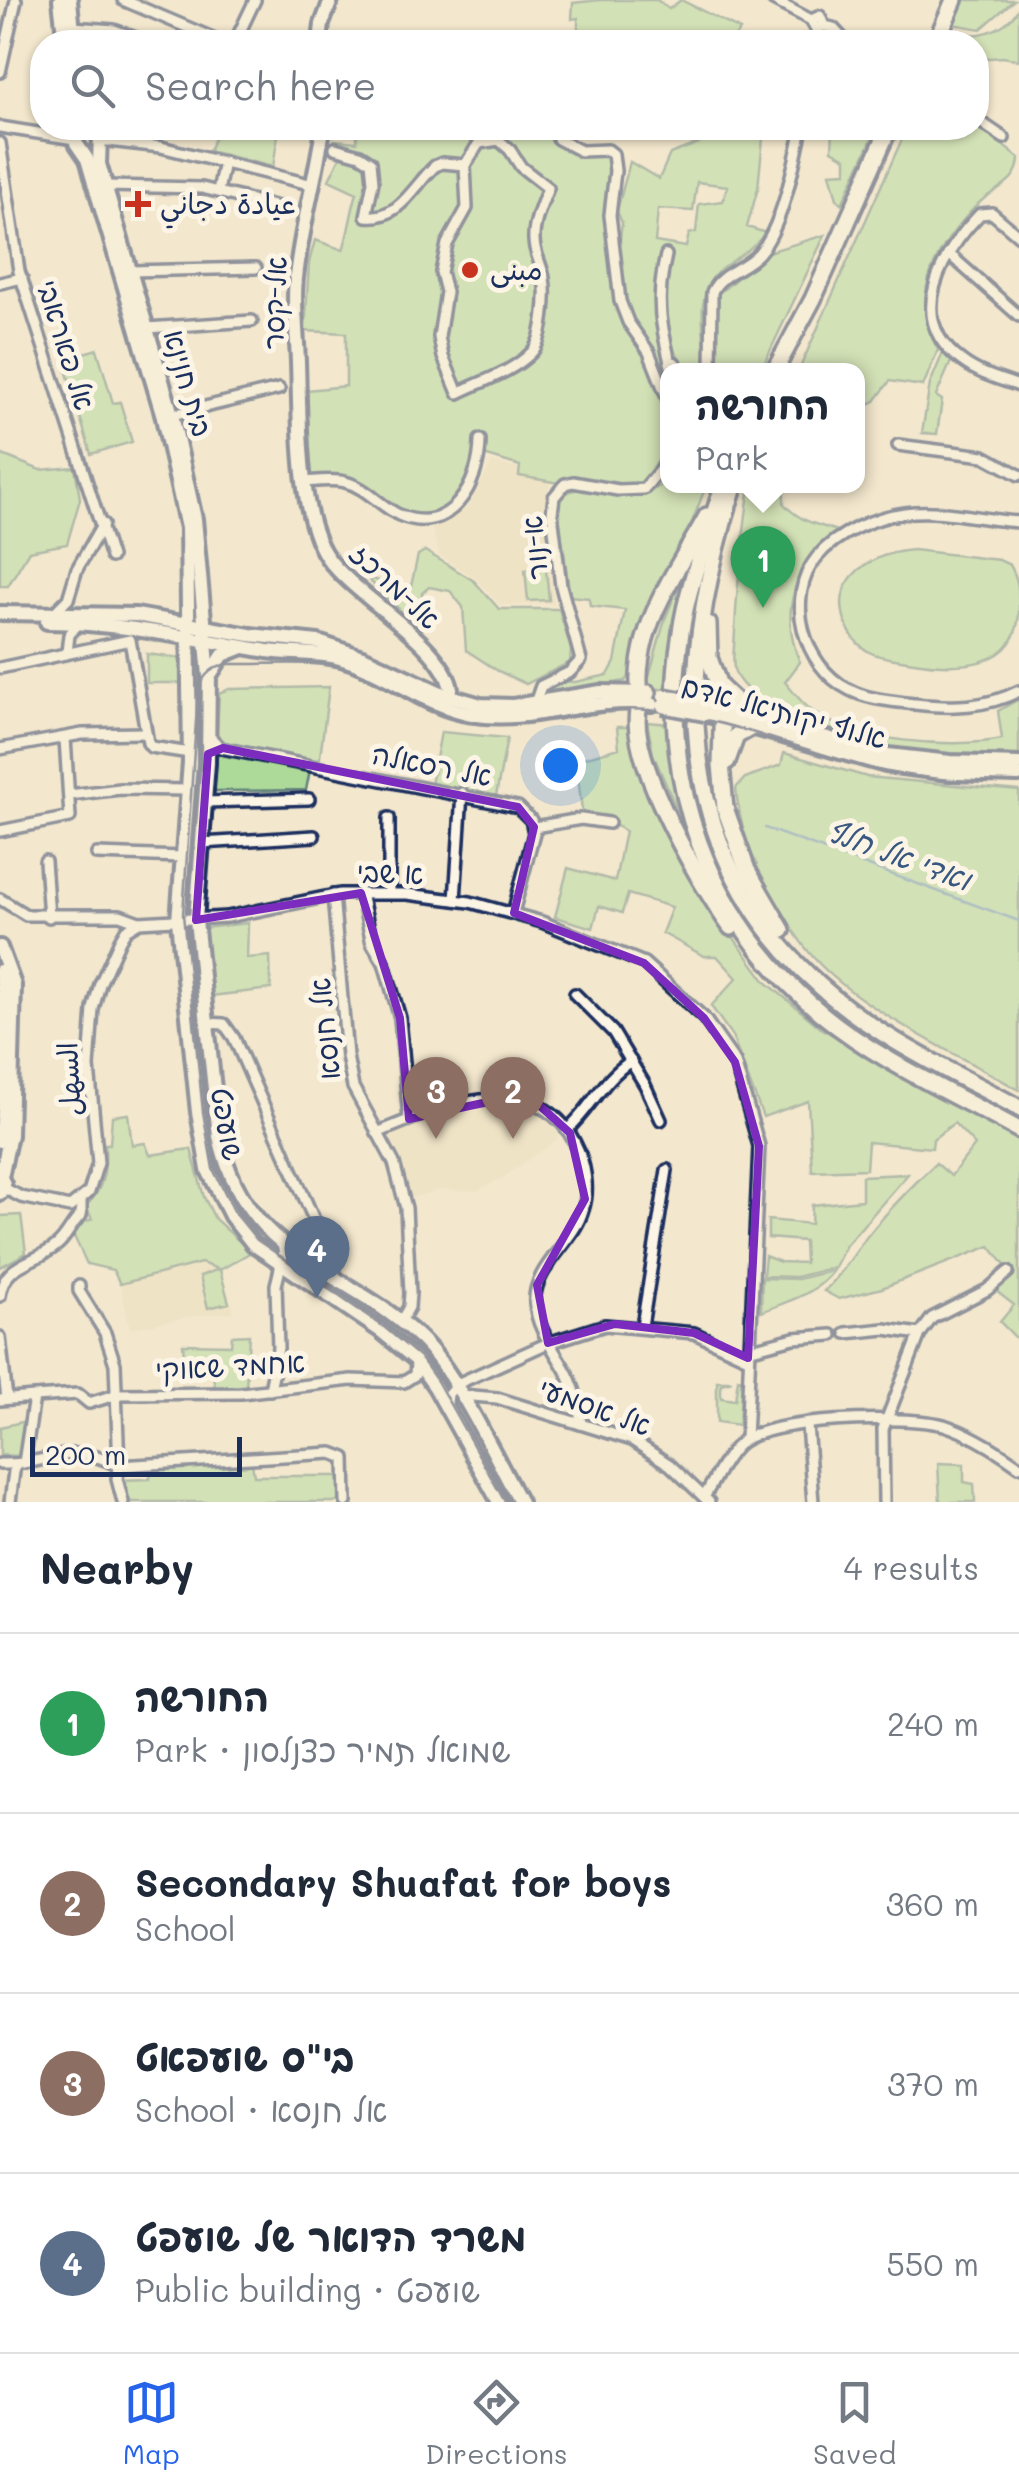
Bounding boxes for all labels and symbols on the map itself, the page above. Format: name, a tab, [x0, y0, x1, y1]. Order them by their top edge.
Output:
place label: عيادة دجاني	[160, 185, 296, 229]
marker: عيادة دجاني	[125, 191, 151, 217]
place label: مبنى	[490, 251, 543, 288]
street label: אל-קסר	[254, 256, 295, 350]
marker: مبنى	[459, 259, 481, 281]
street label: אל פאראבי	[30, 275, 104, 414]
street label: בית חנינא	[157, 325, 221, 440]
street label: א-נור	[513, 514, 555, 582]
pin: 1	[730, 526, 796, 608]
street label: אל-מרכז	[343, 534, 448, 636]
street label: אלוף יקותיאל אדם	[678, 666, 890, 757]
street label: אל רסאלה	[369, 735, 495, 793]
your location	[535, 740, 586, 791]
water label: ואדי אל חלף	[822, 810, 979, 899]
street label: א שבי	[356, 853, 424, 891]
street label: אל חנסא	[301, 976, 347, 1082]
street label: السهل	[48, 1041, 88, 1117]
pin: 3	[404, 1056, 468, 1139]
pin: 2	[480, 1056, 546, 1139]
street label: שועפט	[204, 1084, 252, 1163]
pin: 4	[284, 1216, 350, 1298]
street label: אחמד שאוקי	[154, 1343, 306, 1388]
street label: אל אסמעי	[534, 1369, 656, 1443]
scale bar	[30, 1432, 242, 1476]

